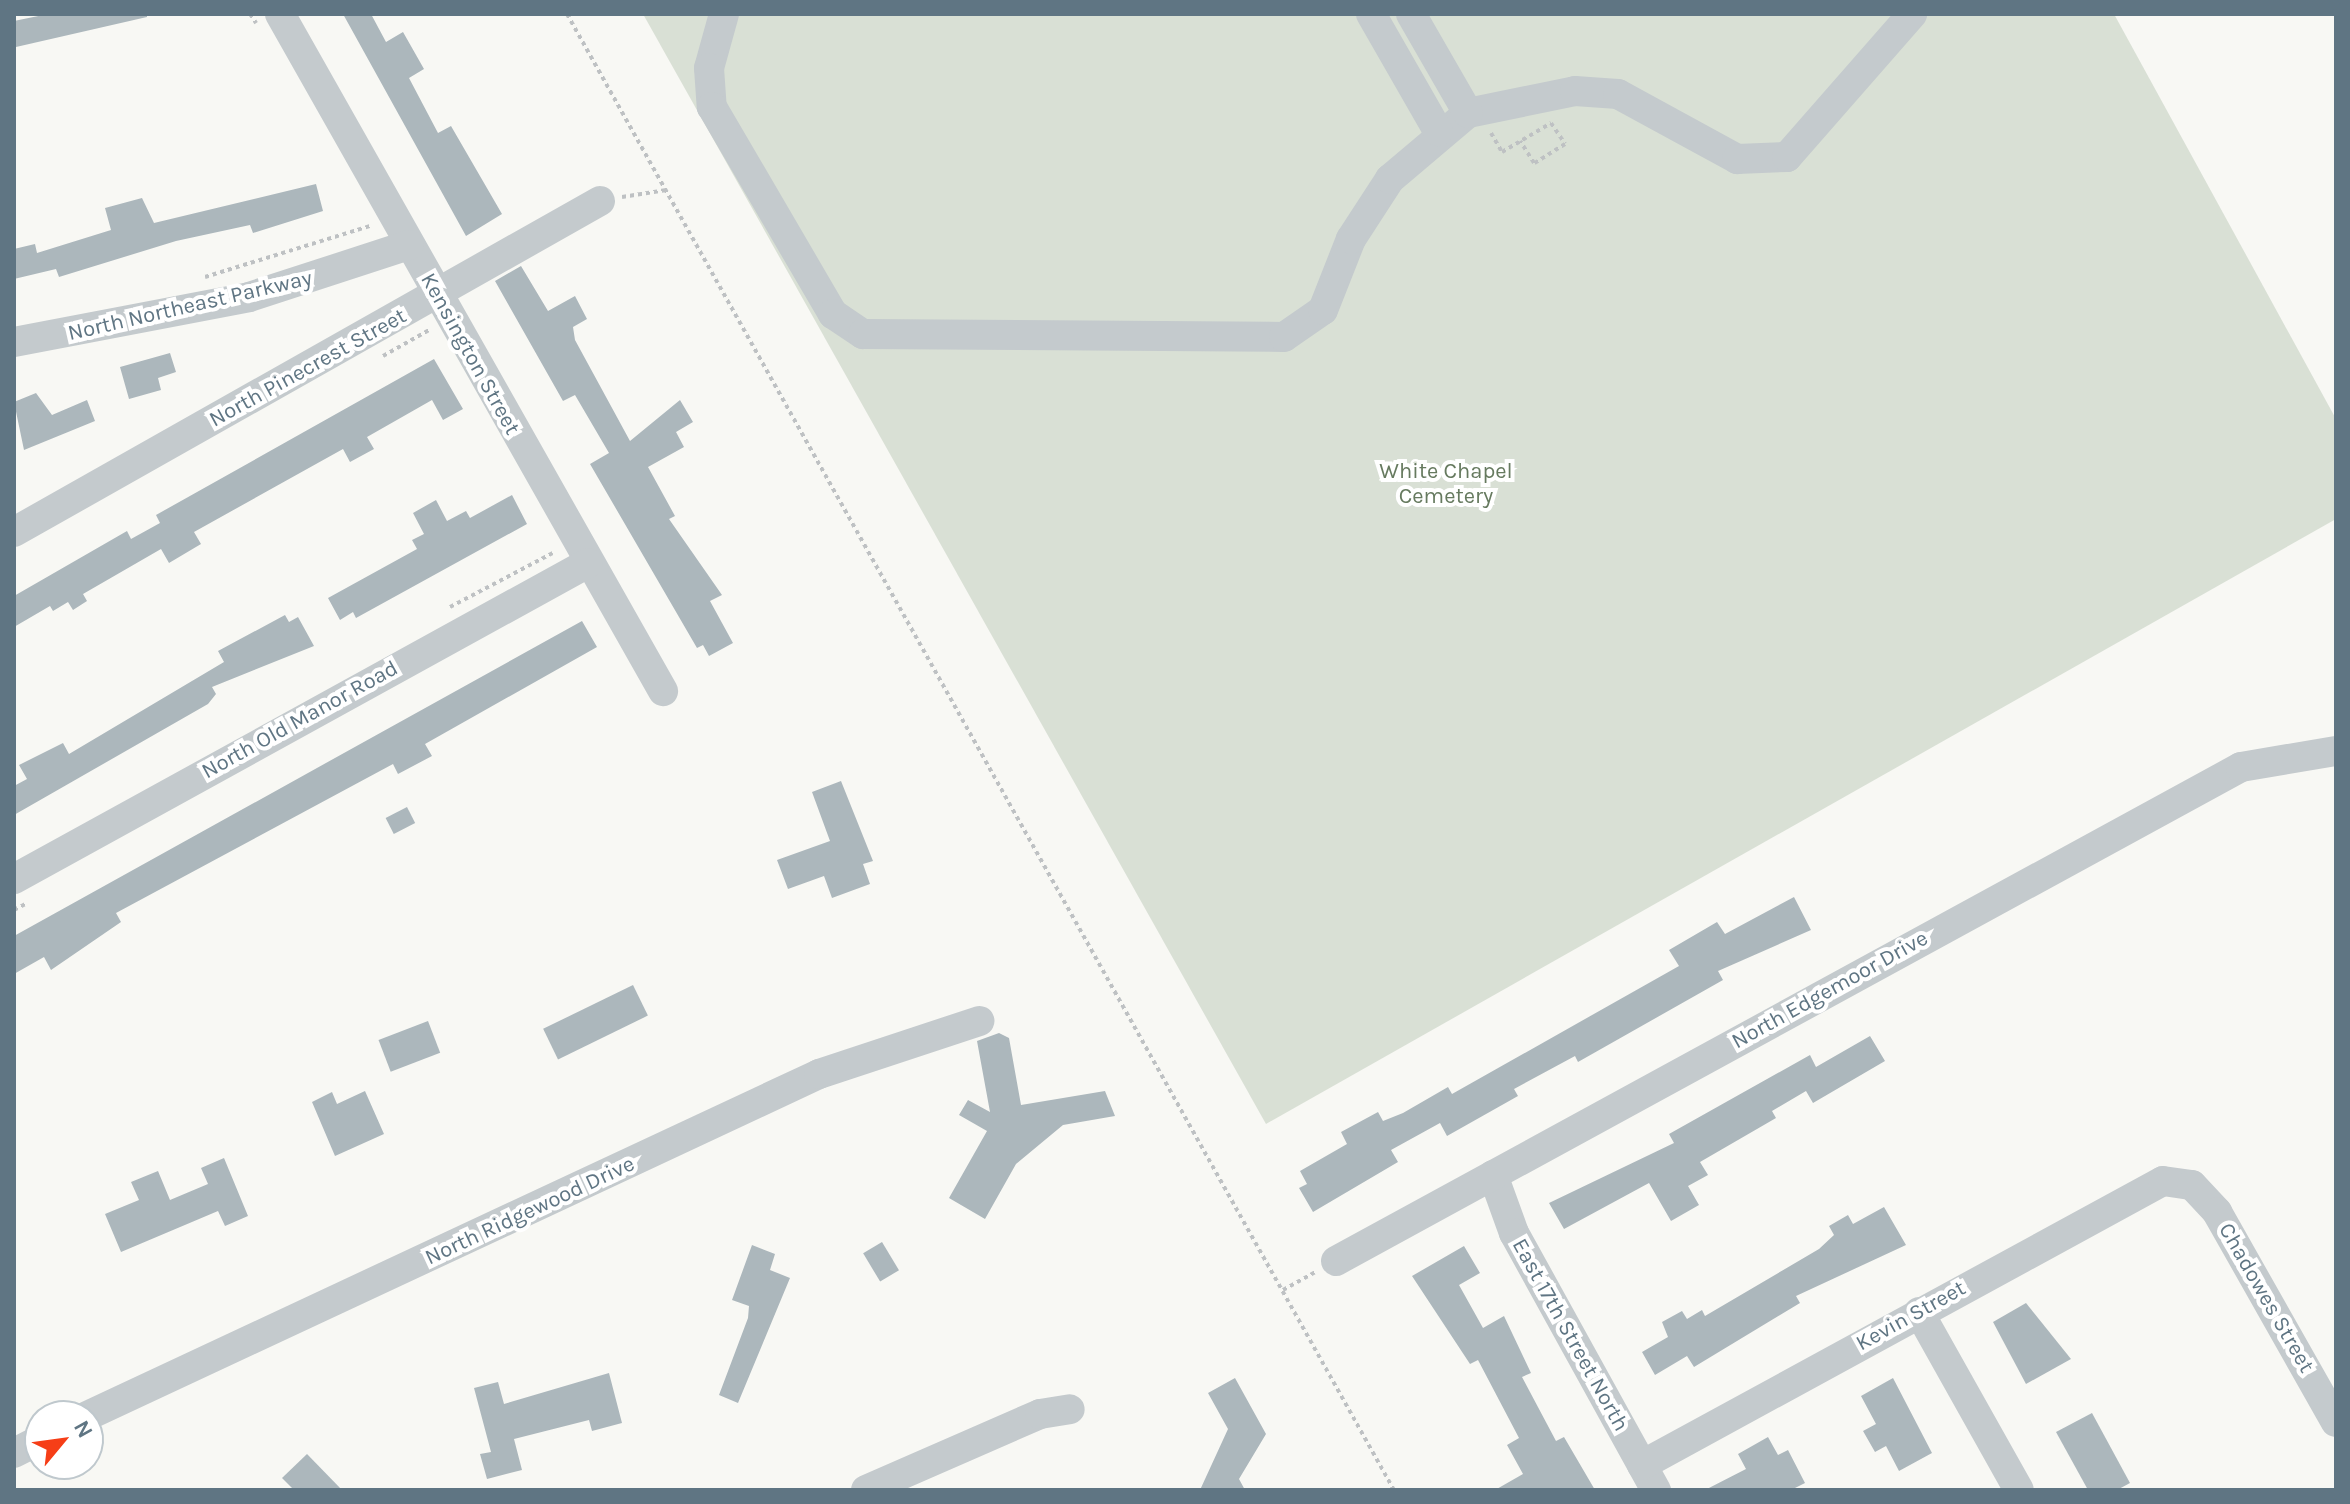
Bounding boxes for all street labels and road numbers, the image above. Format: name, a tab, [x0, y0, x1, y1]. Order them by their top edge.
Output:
street label: North Northeast Parkway	[65, 265, 315, 347]
street label: Kensington Street	[415, 268, 525, 440]
street label: North Pinecrest Street	[205, 303, 411, 433]
street label: North Old Manor Road	[197, 655, 403, 785]
street label: North Edgemoor Drive	[1727, 925, 1933, 1055]
street label: North Ridgewood Drive	[421, 1151, 639, 1271]
street label: Chadowes Street	[2212, 1219, 2320, 1377]
street label: East 17th Street North	[1506, 1234, 1634, 1436]
street label: Kevin Street	[1852, 1275, 1970, 1357]

